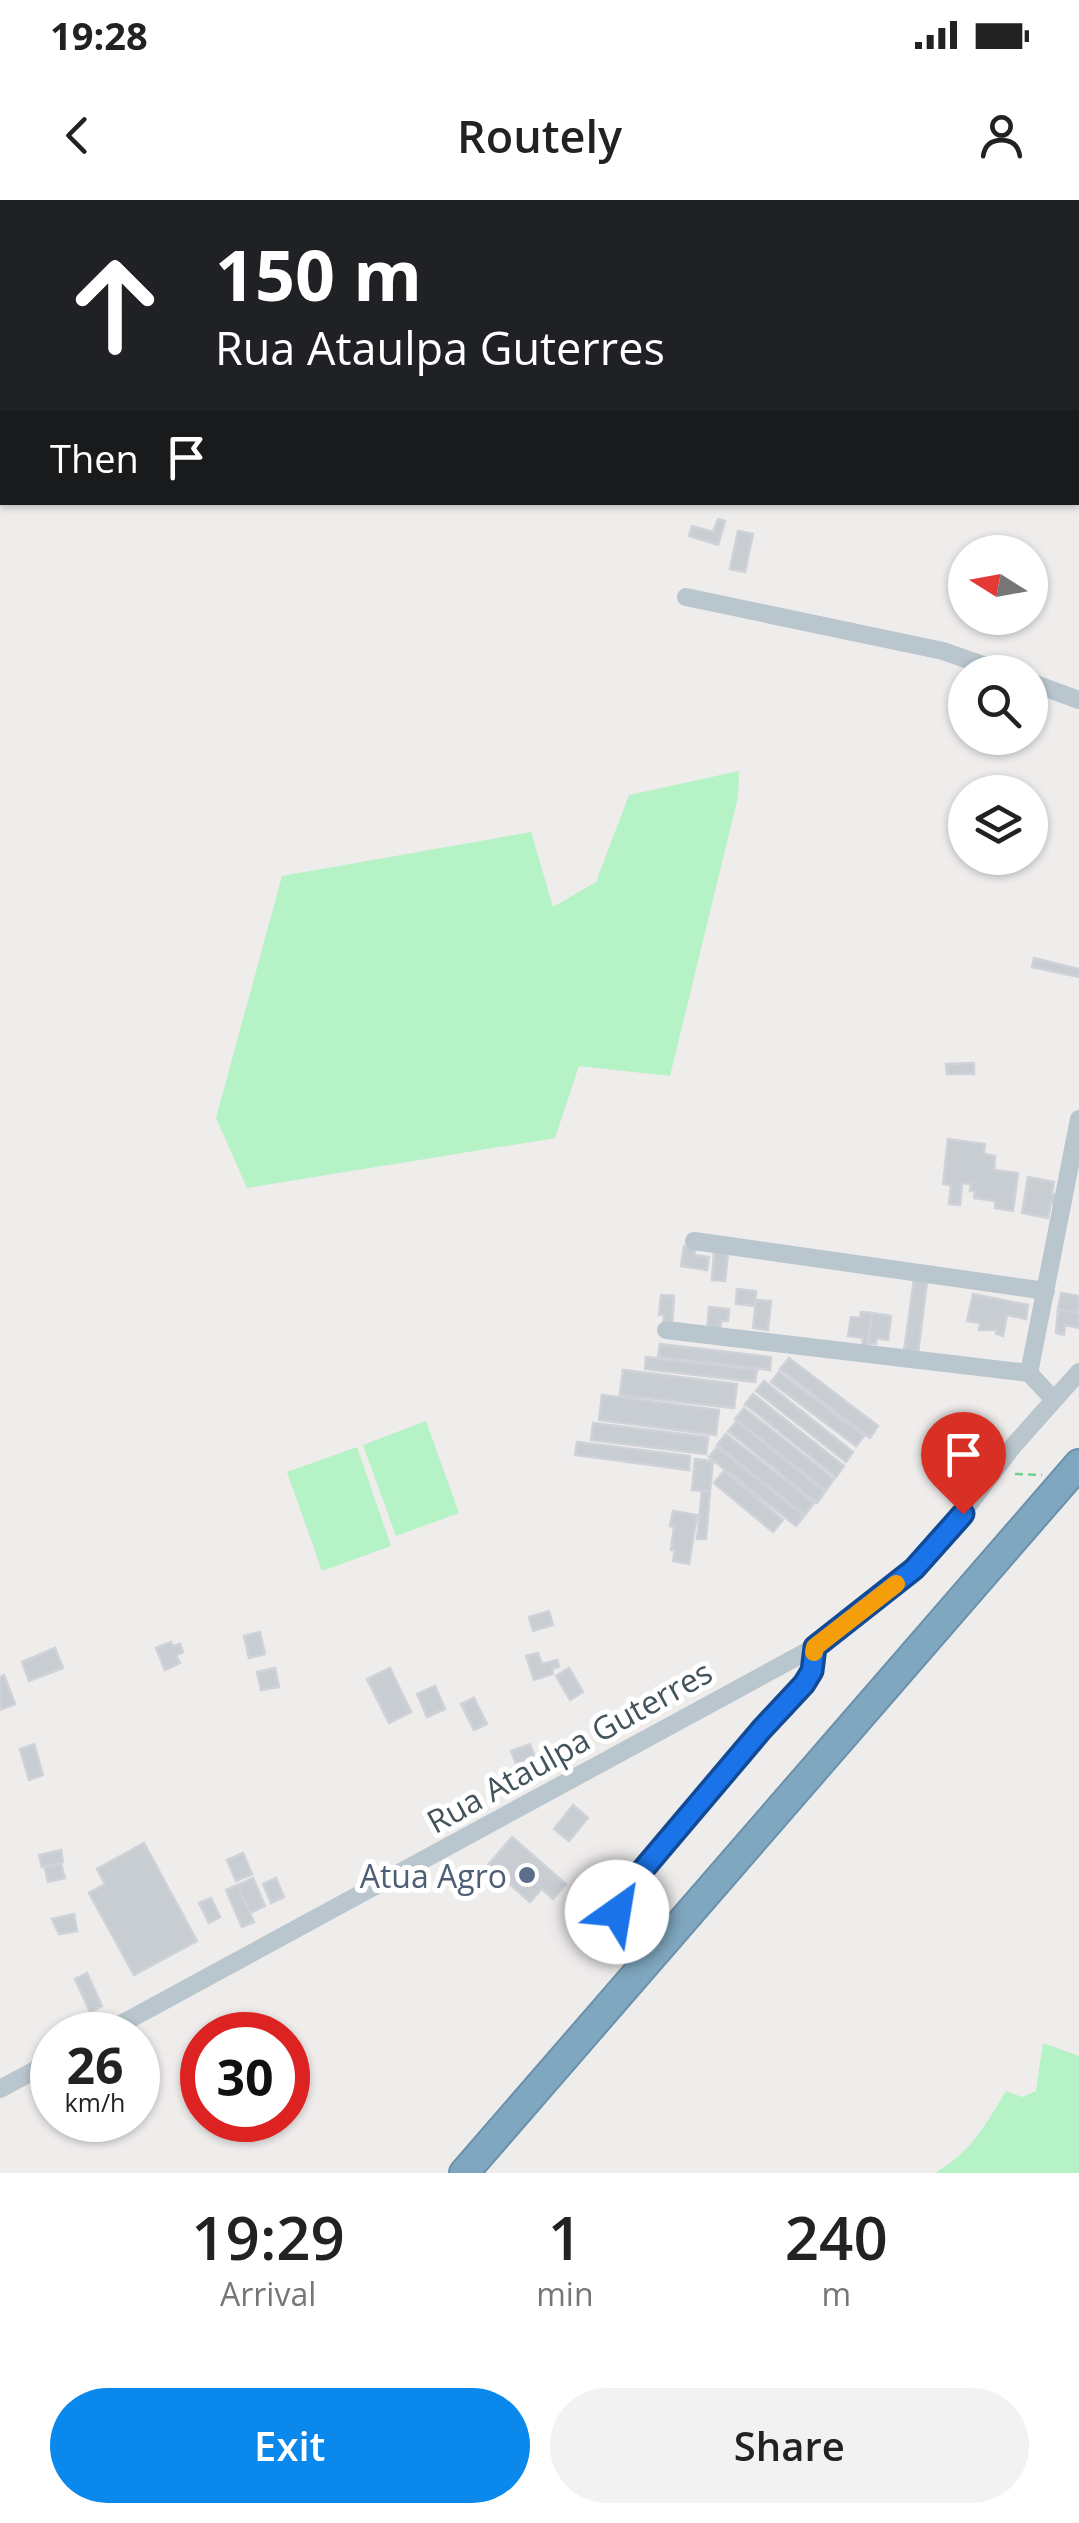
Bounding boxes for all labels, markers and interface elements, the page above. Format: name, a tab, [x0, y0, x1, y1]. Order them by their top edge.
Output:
text: 19:28	[50, 9, 148, 61]
text: Routely	[457, 105, 622, 166]
icon: back	[50, 108, 105, 163]
icon: person	[974, 108, 1029, 163]
text: 150 m	[215, 226, 422, 322]
icon: ahead	[50, 240, 180, 370]
text: Rua Ataulpa Guterres	[215, 317, 665, 378]
icon: arrive	[159, 430, 214, 485]
text: Then	[50, 432, 139, 484]
north arrow	[948, 535, 1048, 635]
map controls	[948, 535, 1048, 875]
button: search	[948, 655, 1048, 755]
button: layers	[948, 775, 1048, 875]
pin	[921, 1412, 1006, 1515]
icon: arrive	[936, 1427, 991, 1482]
street label: Rua Ataulpa Guterres	[419, 1650, 719, 1842]
place label: Atua Agro	[360, 1854, 507, 1897]
position arrow	[565, 1860, 669, 1964]
marker: Atua Agro	[516, 1864, 538, 1886]
speed limit sign: 30	[180, 2012, 310, 2142]
text: 26	[66, 2031, 124, 2099]
text: km/h	[65, 2085, 125, 2119]
text: 19:29	[191, 2196, 345, 2278]
text: 1	[548, 2196, 582, 2278]
text: 240	[785, 2196, 888, 2278]
text: Arrival	[220, 2272, 316, 2315]
text: min	[536, 2272, 594, 2315]
text: m	[821, 2272, 851, 2315]
button: Exit	[50, 2388, 530, 2503]
button: Share	[550, 2388, 1029, 2503]

